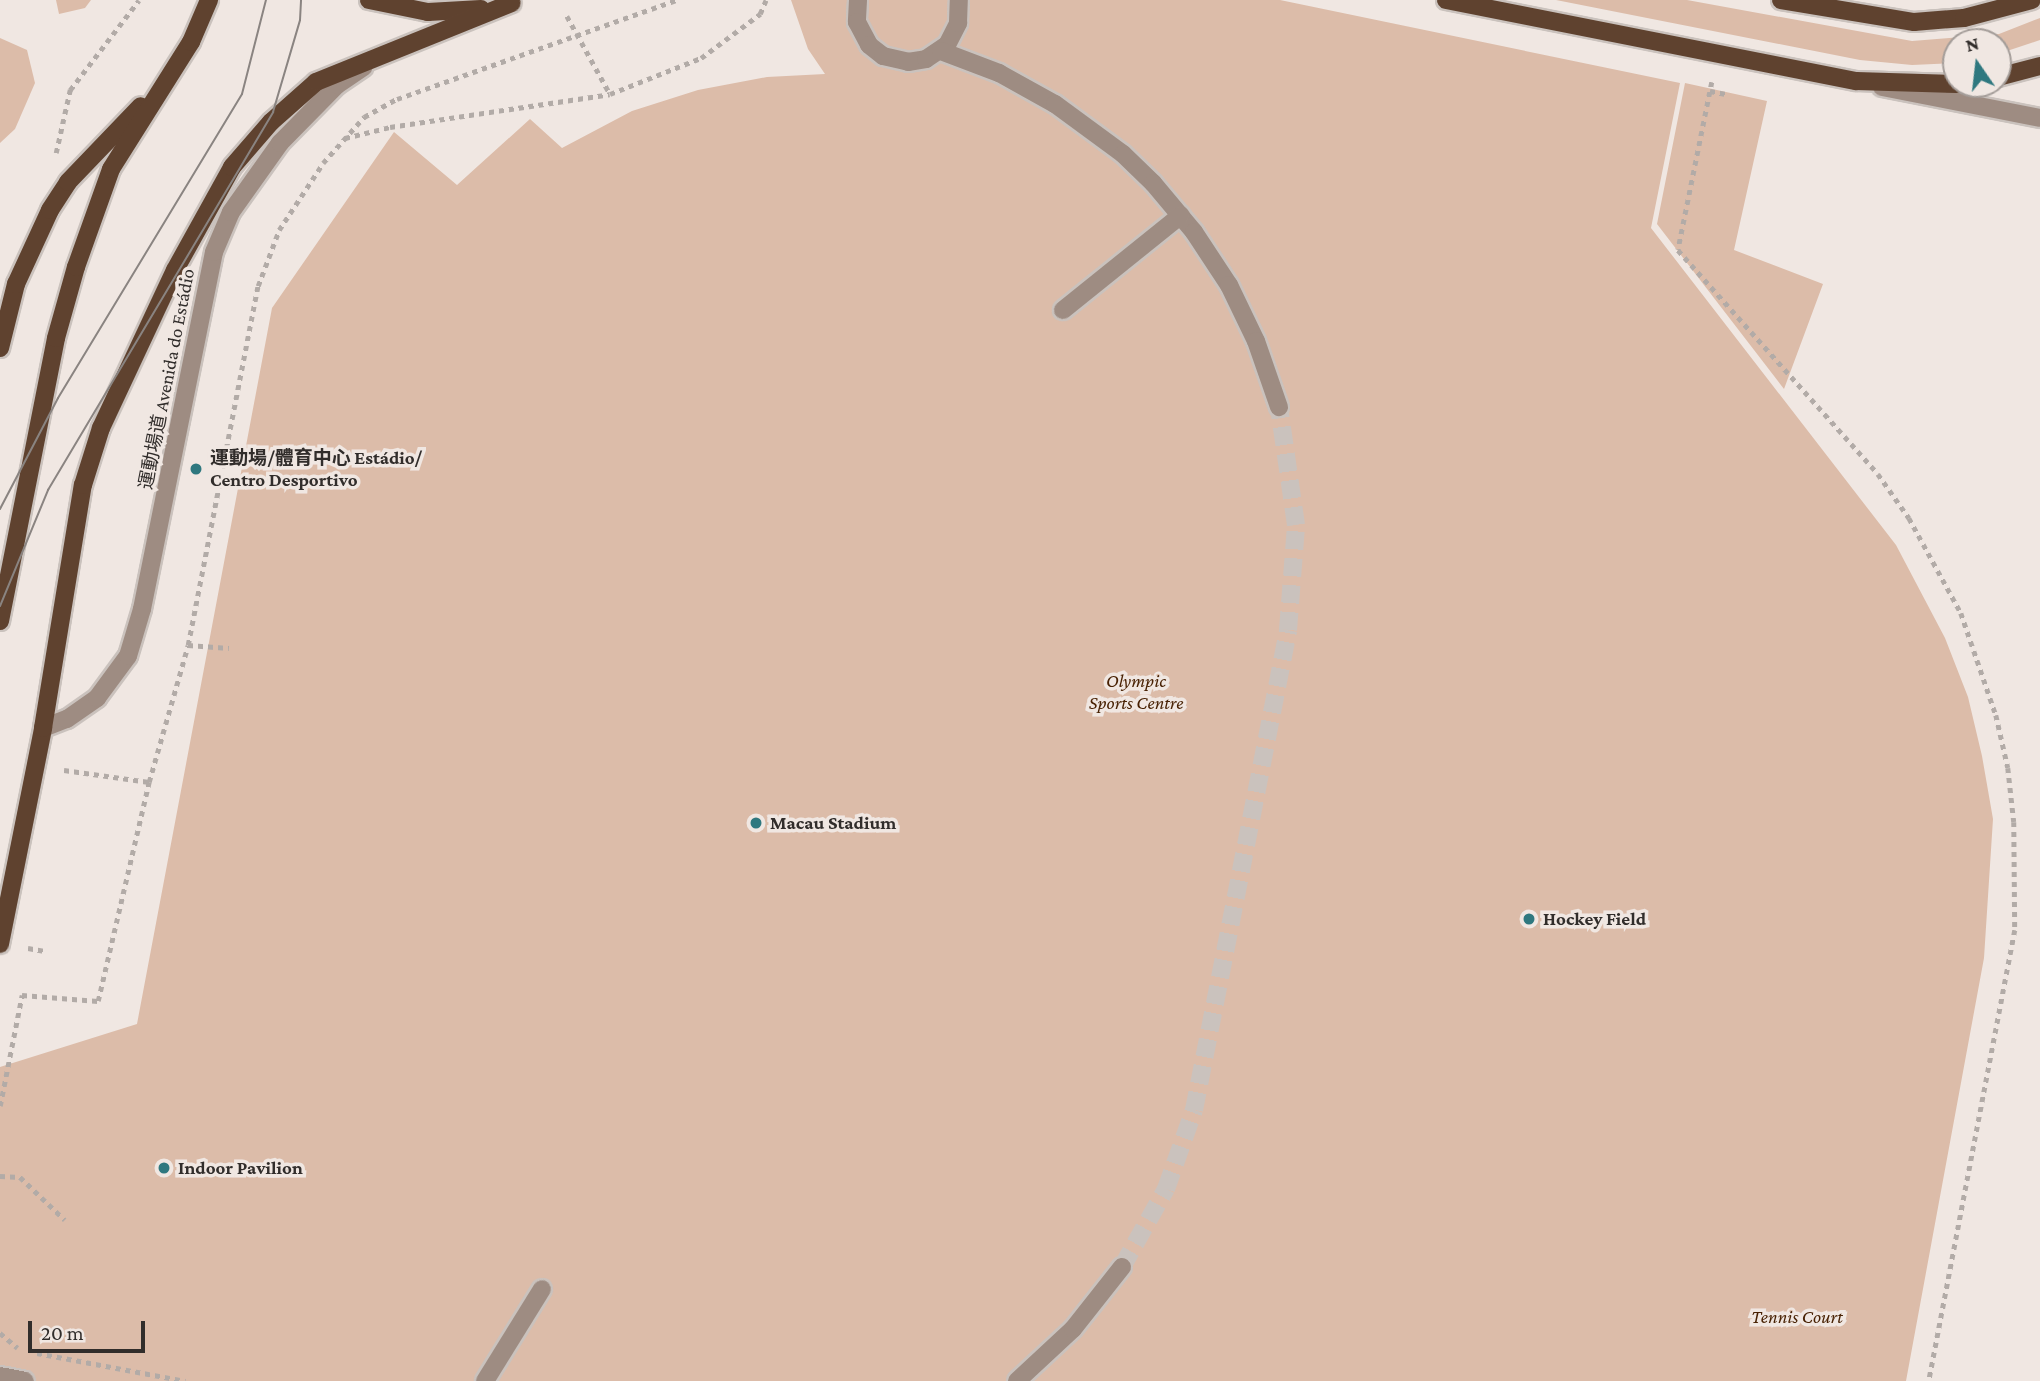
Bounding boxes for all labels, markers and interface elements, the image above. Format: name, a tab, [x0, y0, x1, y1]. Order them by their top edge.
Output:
north arrow	[1942, 28, 2012, 98]
text: N	[1963, 32, 1981, 56]
street label: 運動場道 Avenida do Estádio	[134, 267, 200, 491]
place label: 運動場/體育中心 Estádio/ Centro Desportivo	[210, 447, 422, 491]
marker: 運動場/體育中心 Estádio/ Centro Desportivo	[188, 461, 204, 477]
park label: Olympic Sports Centre	[1089, 670, 1183, 714]
place label: Macau Stadium	[770, 812, 896, 834]
marker: Macau Stadium	[748, 815, 764, 831]
place label: Hockey Field	[1543, 908, 1646, 930]
marker: Hockey Field	[1521, 911, 1537, 927]
place label: Indoor Pavilion	[178, 1157, 303, 1179]
marker: Indoor Pavilion	[156, 1160, 172, 1176]
park label: Tennis Court	[1751, 1306, 1843, 1328]
scale bar	[32, 1308, 149, 1352]
text: 20 m	[41, 1321, 84, 1345]

